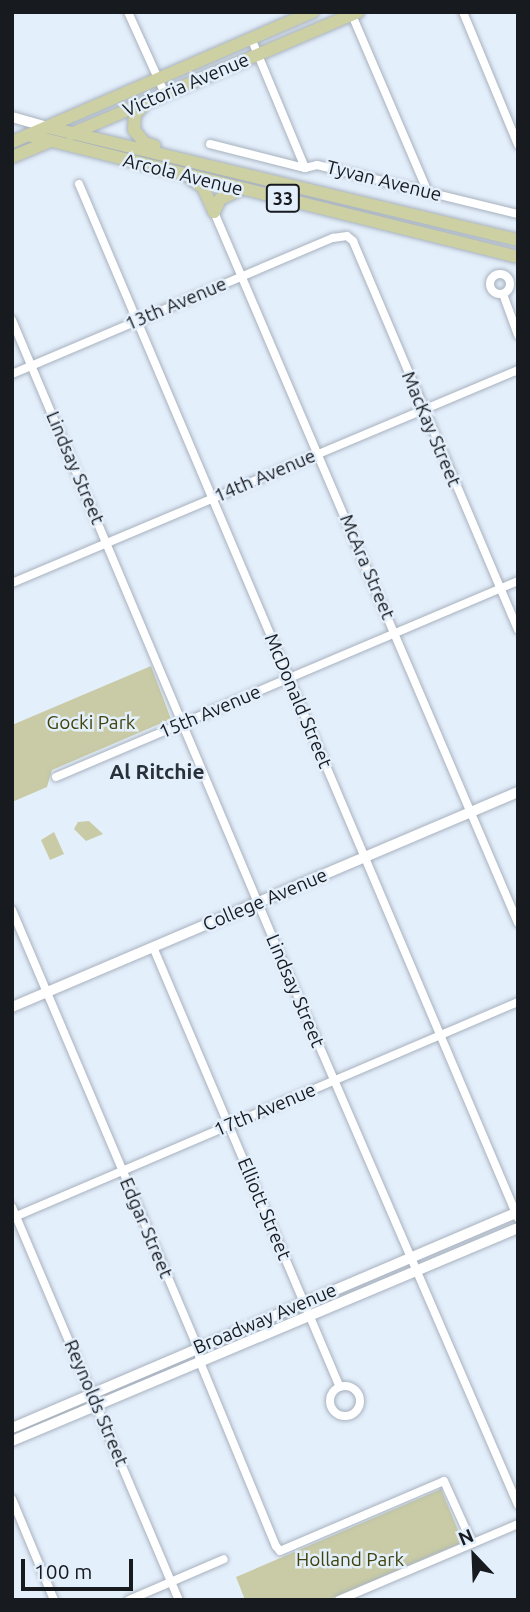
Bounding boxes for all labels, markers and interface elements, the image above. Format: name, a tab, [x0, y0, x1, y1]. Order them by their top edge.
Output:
street label: Victoria Avenue	[120, 48, 252, 122]
street label: Arcola Avenue	[121, 149, 245, 201]
street label: Tyvan Avenue	[324, 156, 444, 206]
road number: 33	[266, 183, 300, 212]
street label: 13th Avenue	[122, 272, 230, 336]
street label: MacKay Street	[396, 368, 466, 490]
street label: Lindsay Street	[41, 408, 109, 528]
street label: 14th Avenue	[211, 444, 319, 508]
street label: McAra Street	[335, 511, 399, 623]
street label: McDonald Street	[259, 630, 337, 772]
street label: 15th Avenue	[156, 680, 264, 744]
park label: Gocki Park	[47, 712, 135, 734]
district label: Al Ritchie	[110, 758, 204, 784]
street label: College Avenue	[199, 864, 331, 936]
street label: Lindsay Street	[261, 931, 329, 1051]
street label: 17th Avenue	[211, 1078, 319, 1142]
street label: Elliott Street	[232, 1155, 296, 1263]
street label: Edgar Street	[115, 1174, 177, 1282]
street label: Broadway Avenue	[190, 1279, 340, 1359]
street label: Reynolds Street	[59, 1336, 133, 1470]
north arrow	[439, 1521, 509, 1591]
text: N	[455, 1524, 477, 1550]
scale bar	[24, 1546, 136, 1590]
park label: Holland Park	[296, 1549, 404, 1571]
text: 100 m	[34, 1559, 92, 1583]

